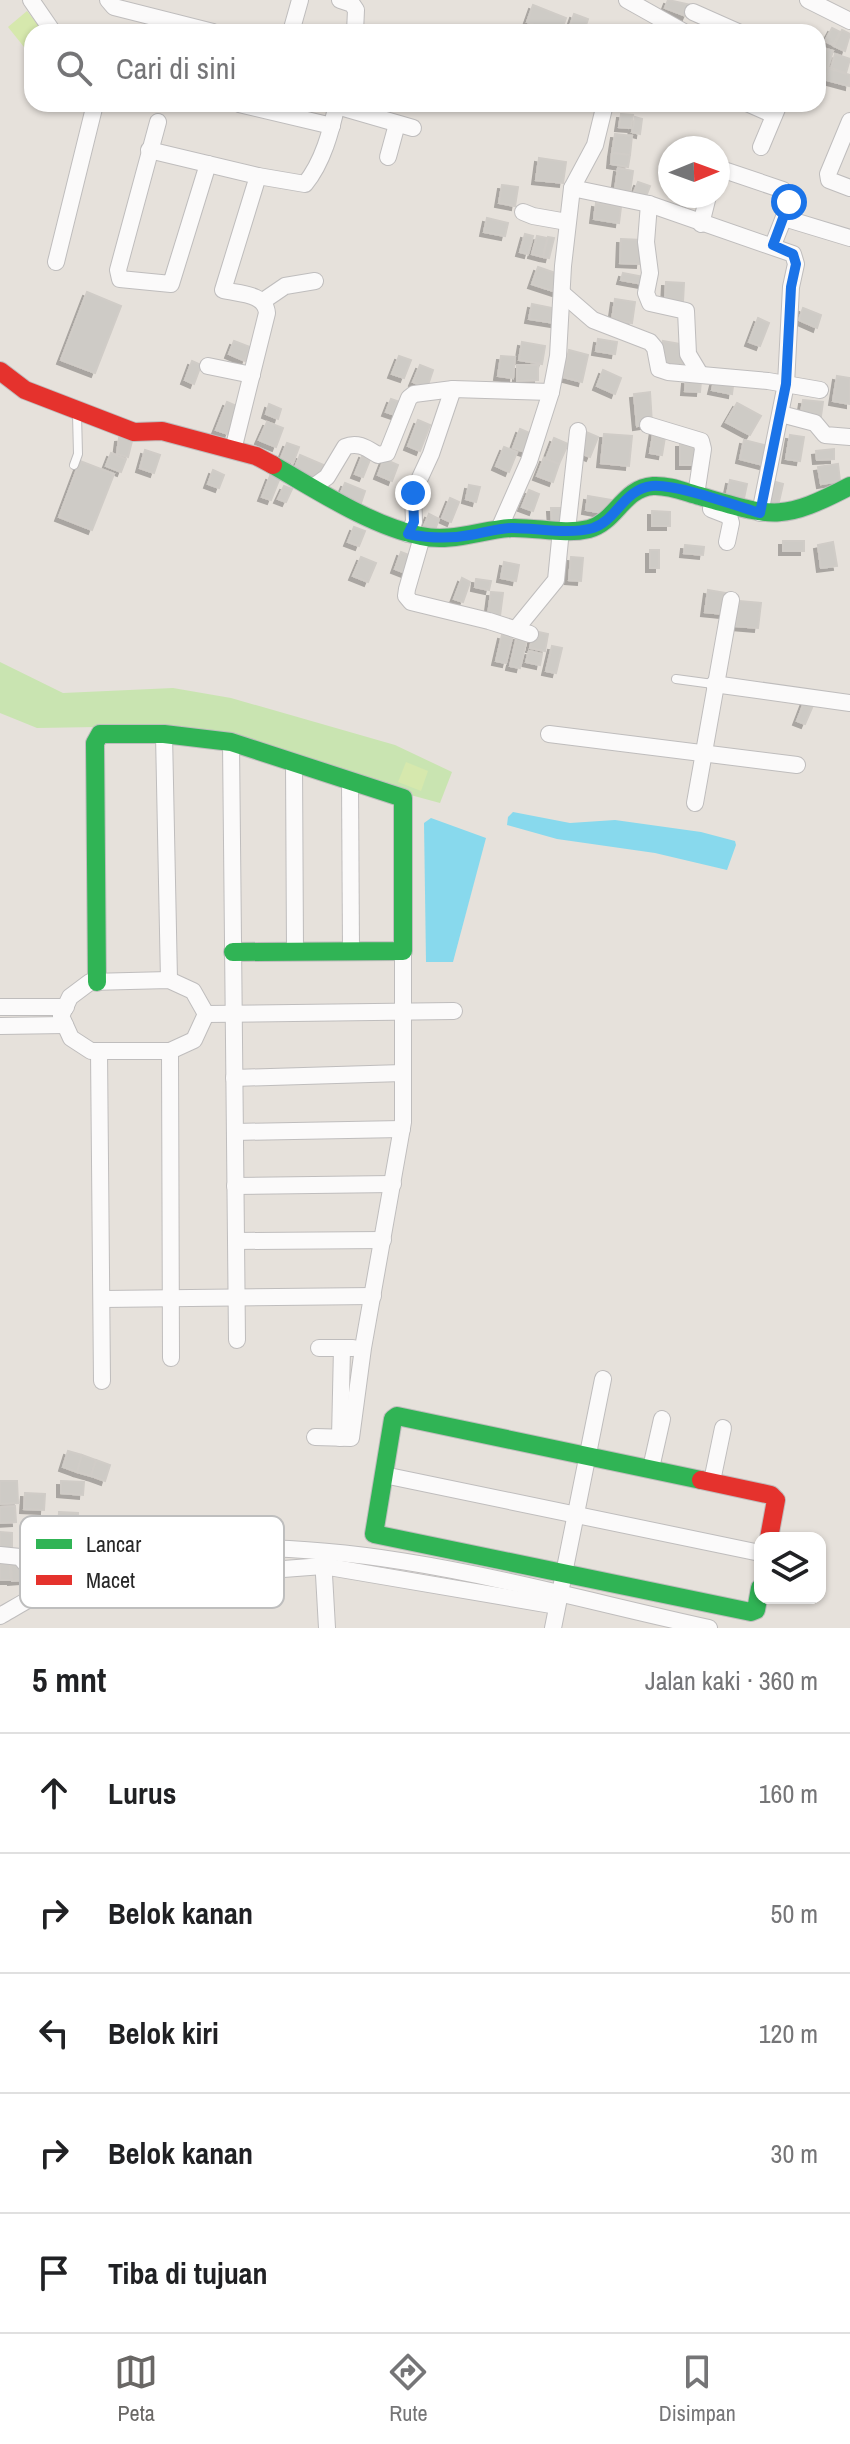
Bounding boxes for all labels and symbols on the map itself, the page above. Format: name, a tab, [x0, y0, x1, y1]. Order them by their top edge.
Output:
north arrow	[658, 136, 730, 208]
route start	[771, 184, 807, 220]
route end	[395, 475, 431, 511]
legend	[20, 1516, 284, 1608]
text: Lancar	[86, 1529, 141, 1559]
text: Macet	[86, 1565, 135, 1595]

